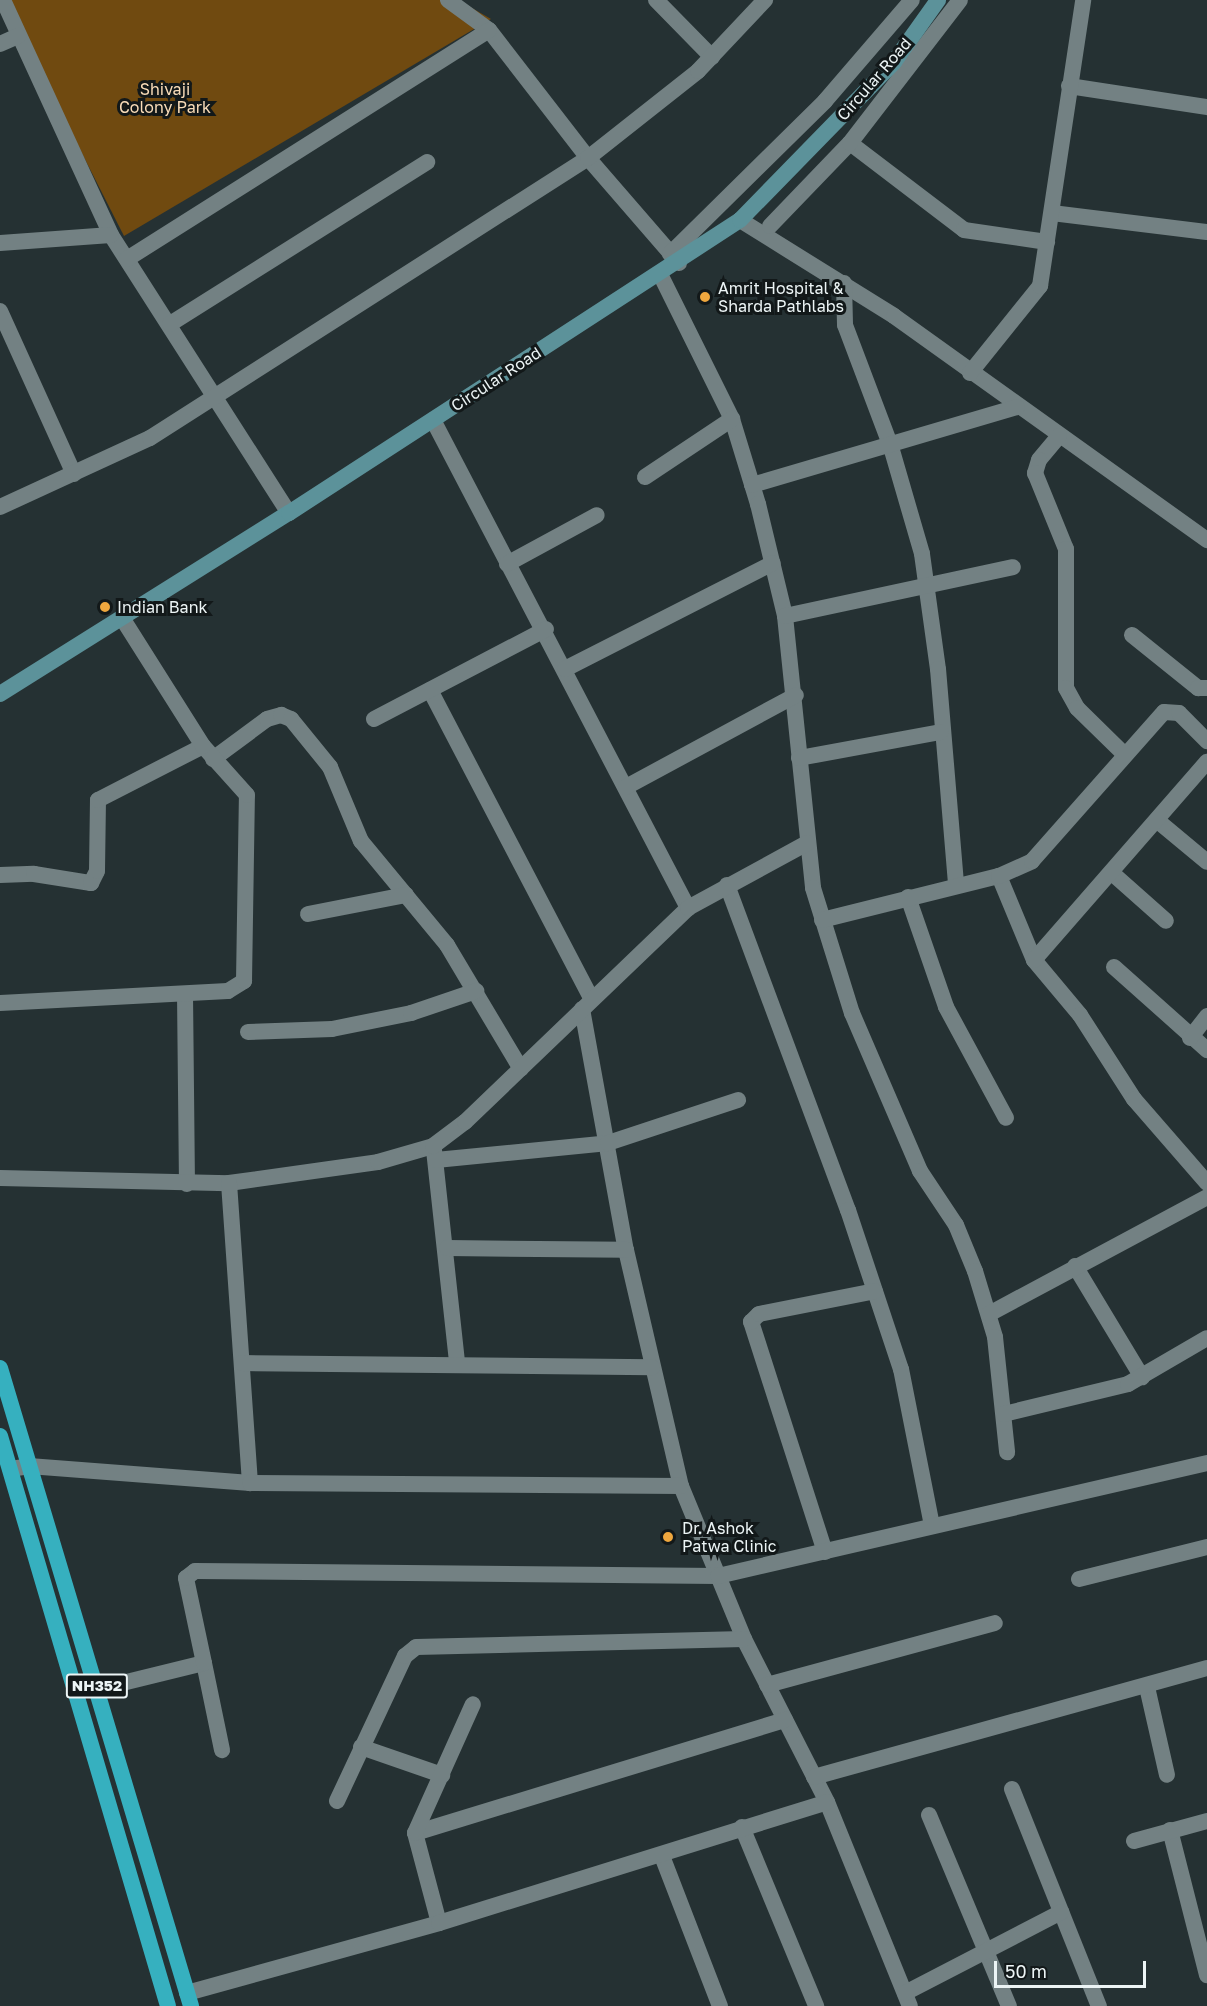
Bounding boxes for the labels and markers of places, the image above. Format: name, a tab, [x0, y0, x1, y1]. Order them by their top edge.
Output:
place label: Amrit Hospital & Sharda Pathlabs	[718, 278, 844, 316]
marker: Amrit Hospital & Sharda Pathlabs	[696, 288, 714, 306]
place label: Indian Bank	[117, 597, 208, 617]
marker: Indian Bank	[98, 600, 112, 614]
place label: Dr. Ashok Patwa Clinic	[682, 1518, 777, 1556]
marker: Dr. Ashok Patwa Clinic	[659, 1528, 677, 1546]

